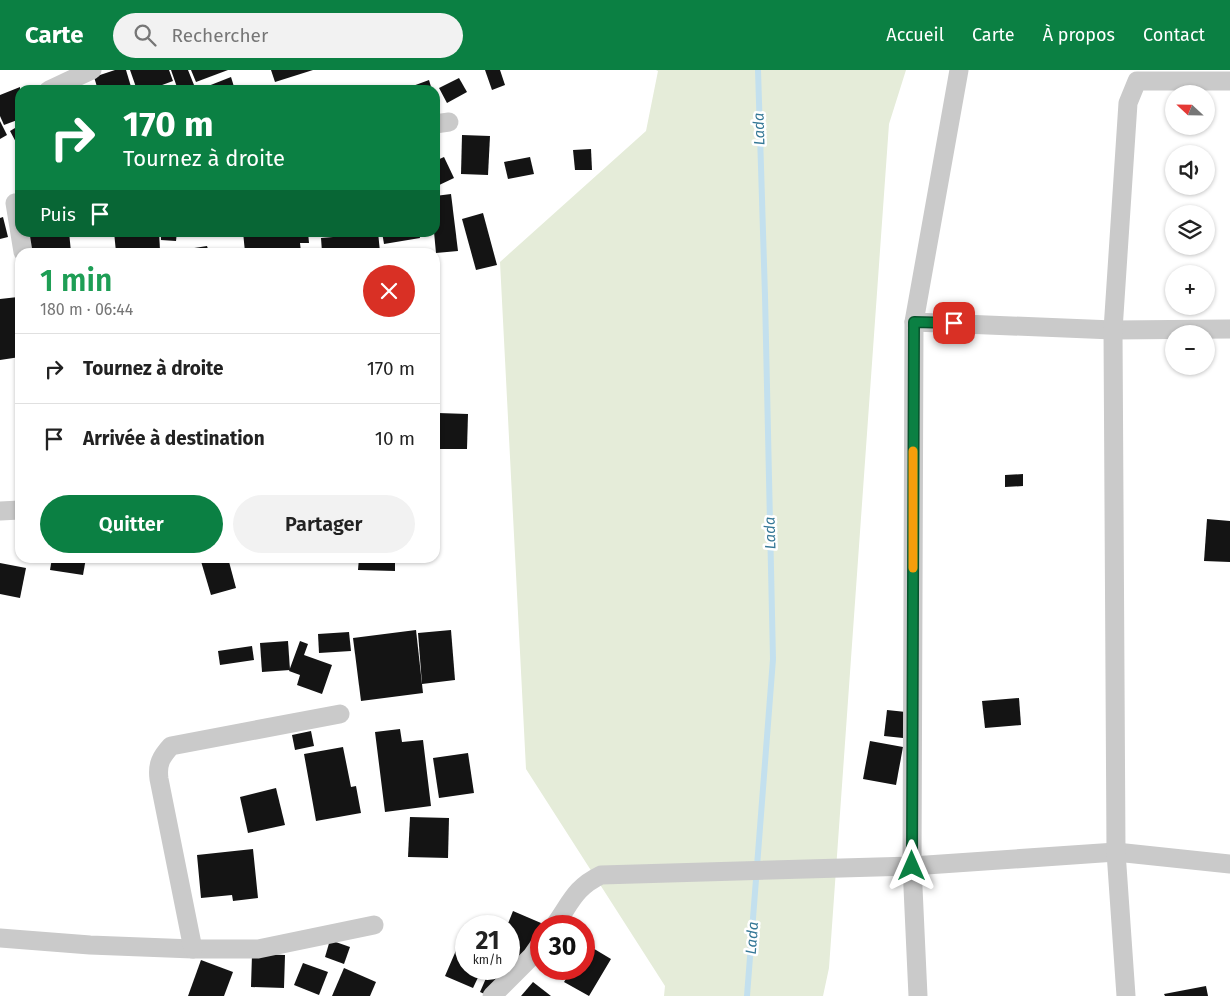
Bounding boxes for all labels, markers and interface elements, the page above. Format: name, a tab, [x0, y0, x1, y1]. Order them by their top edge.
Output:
search box	[113, 13, 463, 58]
text: Carte	[25, 21, 83, 49]
icon: search	[131, 21, 159, 49]
text: Rechercher	[171, 24, 268, 47]
text: Accueil	[886, 24, 944, 46]
text: Carte	[972, 24, 1015, 46]
text: À propos	[1043, 24, 1115, 46]
text: Contact	[1143, 24, 1205, 46]
north arrow	[1165, 85, 1215, 135]
map controls	[1165, 85, 1215, 375]
text: 170 m	[123, 103, 214, 145]
icon: right	[40, 105, 105, 170]
water label: Lada	[749, 112, 769, 146]
text: Tournez à droite	[123, 145, 285, 172]
button: sound	[1165, 145, 1215, 195]
icon: arrive	[86, 200, 114, 228]
text: Puis	[40, 203, 76, 226]
button: layers	[1165, 205, 1215, 255]
text: 1 min	[40, 263, 112, 299]
button: close	[363, 265, 415, 317]
button: +	[1165, 265, 1215, 315]
text: 180 m · 06:44	[40, 300, 133, 319]
pin	[933, 302, 975, 344]
icon: arrive	[940, 309, 968, 337]
button: −	[1165, 325, 1215, 375]
icon: right	[40, 355, 68, 383]
text: Tournez à droite	[83, 357, 224, 380]
text: 170 m	[367, 357, 415, 380]
icon: arrive	[40, 425, 68, 453]
text: Arrivée à destination	[83, 427, 265, 450]
text: 10 m	[375, 427, 415, 450]
button: Quitter	[40, 495, 223, 553]
button: Partager	[233, 495, 415, 553]
water label: Lada	[760, 516, 780, 550]
position arrow	[885, 839, 937, 891]
speed limit sign: 30	[530, 915, 595, 980]
water label: Lada	[742, 921, 762, 955]
text: 21	[476, 926, 499, 956]
text: km/h	[473, 953, 502, 967]

